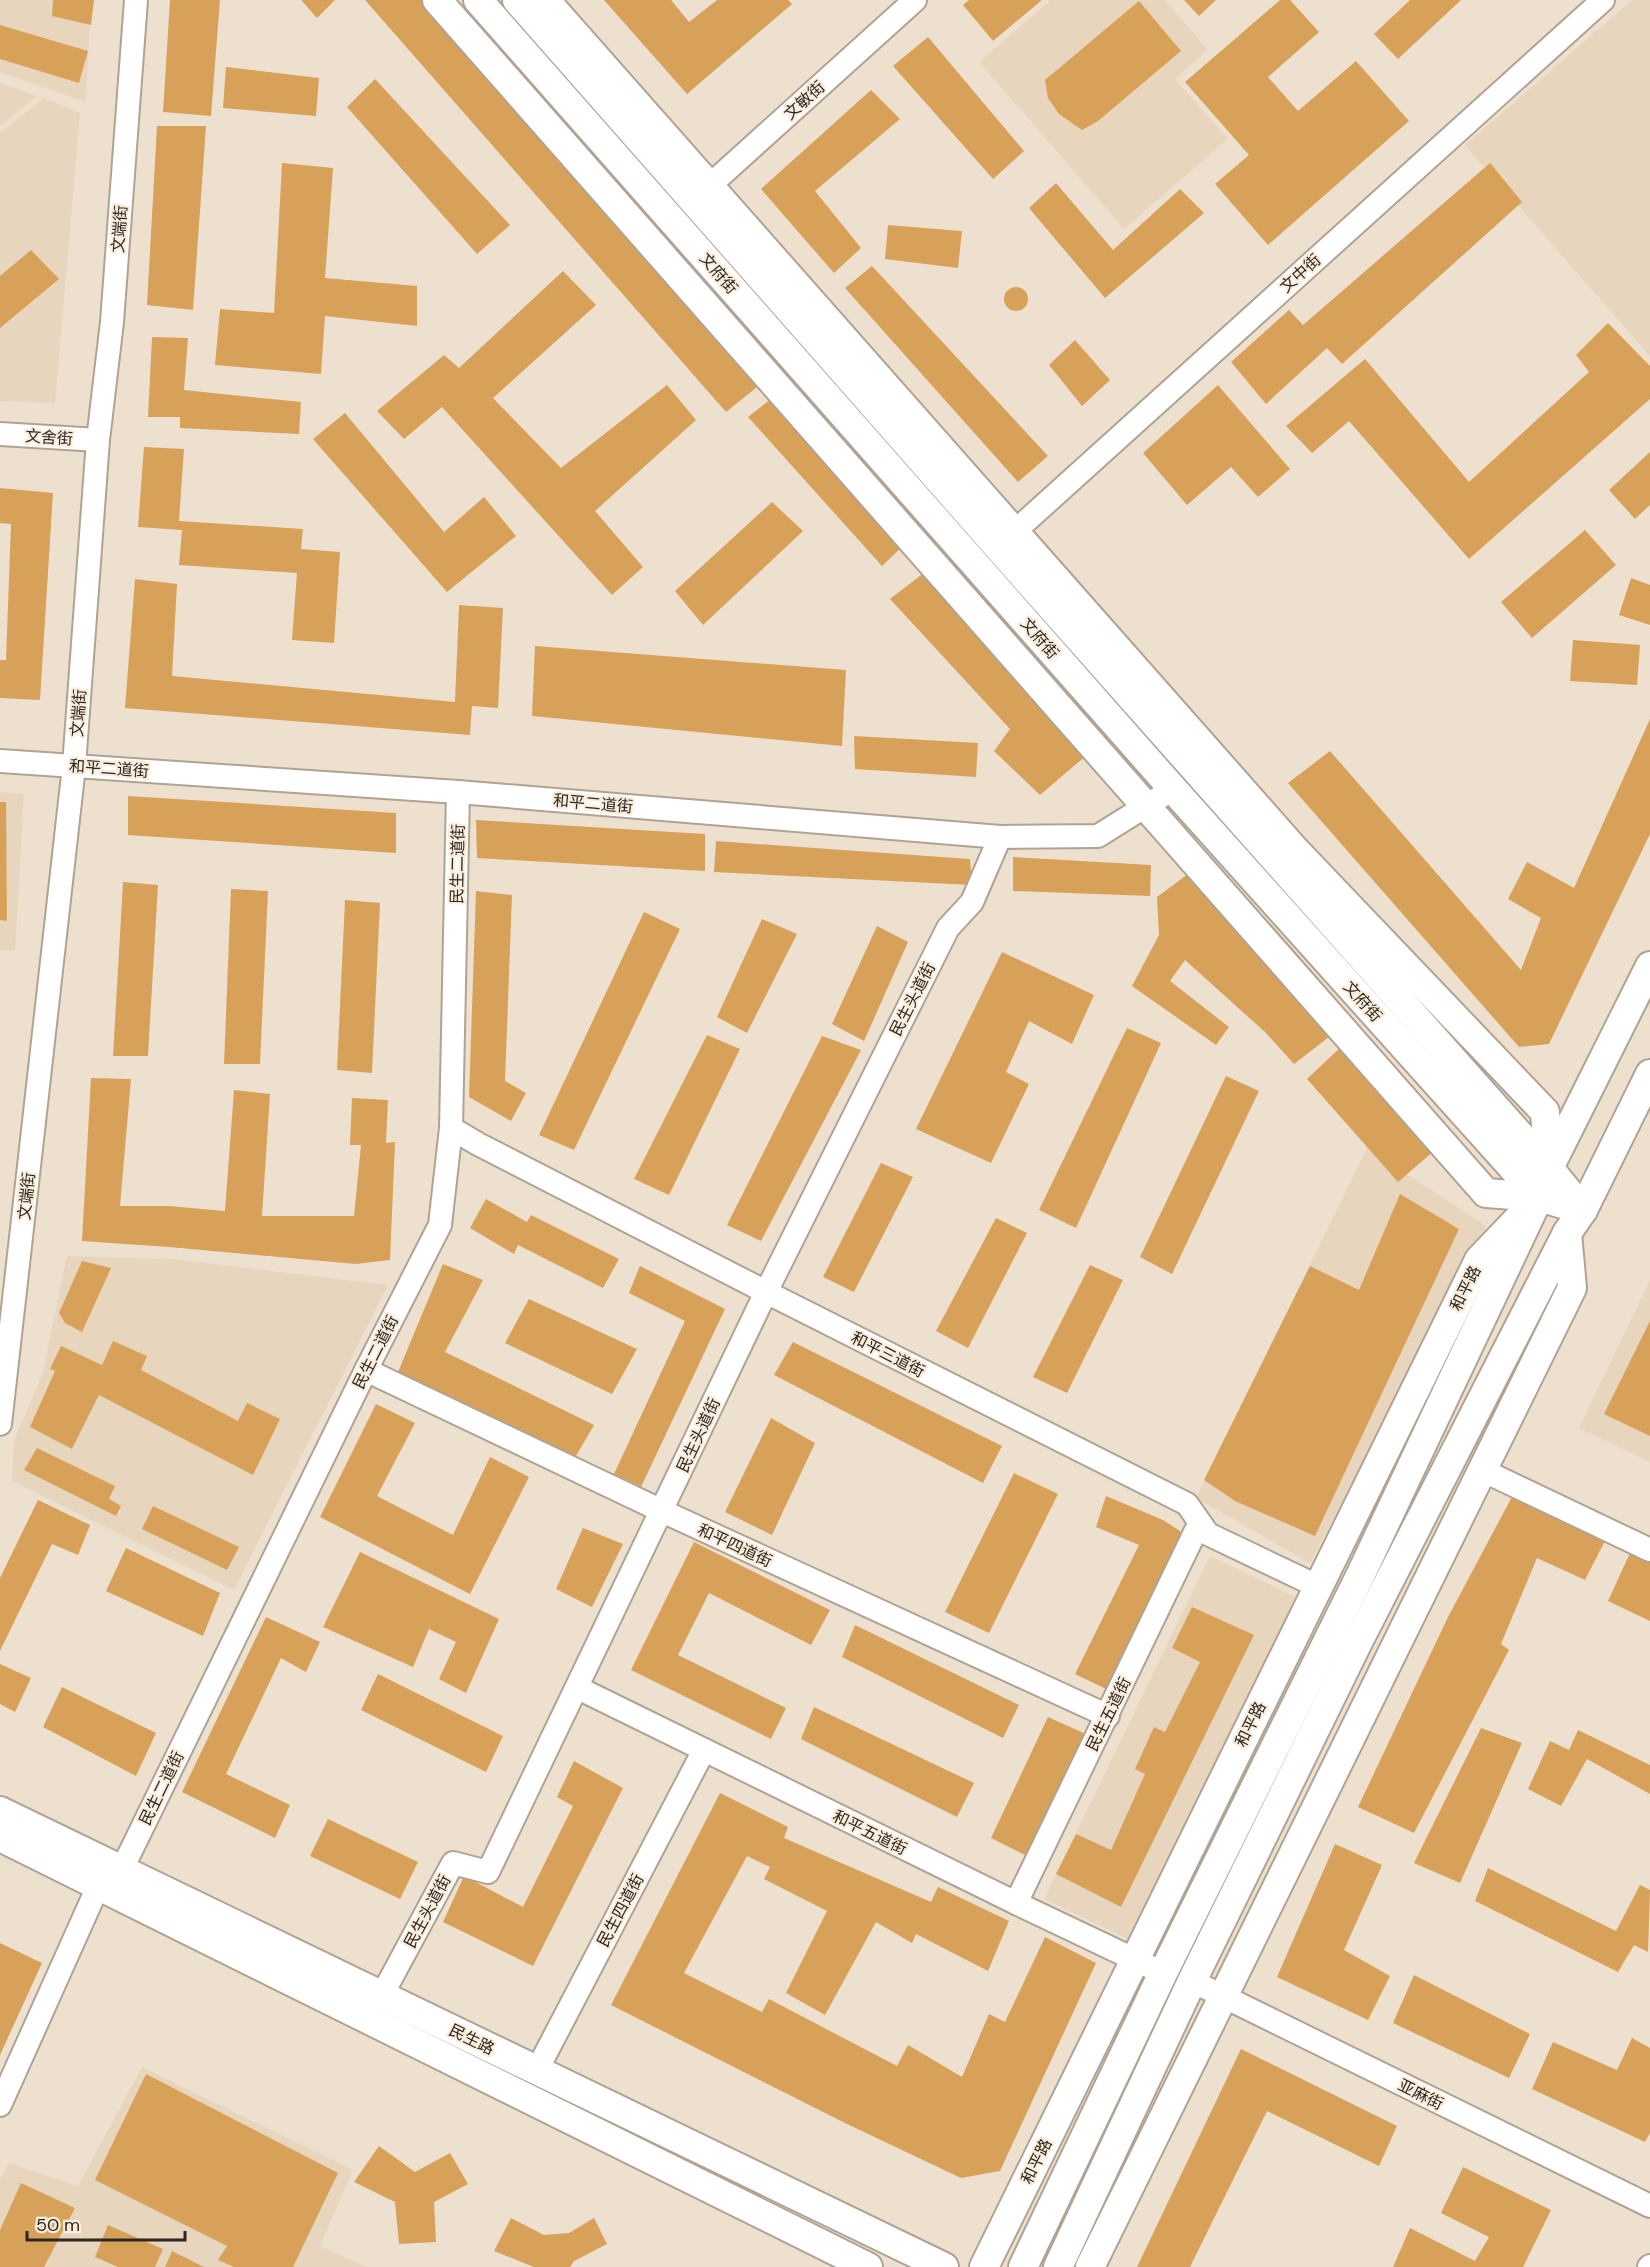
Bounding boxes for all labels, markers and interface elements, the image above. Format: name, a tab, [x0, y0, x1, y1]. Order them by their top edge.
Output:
street label: 文敏街	[779, 77, 829, 124]
street label: 文端街	[107, 204, 132, 254]
street label: 文府街	[695, 248, 742, 298]
street label: 文中街	[1275, 250, 1325, 297]
street label: 文舍街	[24, 425, 74, 450]
street label: 文府街	[1016, 613, 1063, 663]
street label: 文端街	[66, 688, 91, 738]
street label: 和平二道街	[68, 755, 150, 782]
street label: 和平二道街	[552, 790, 634, 817]
street label: 民生二道街	[446, 824, 469, 904]
street label: 民生头道街	[885, 959, 940, 1040]
street label: 文府街	[1339, 976, 1386, 1026]
street label: 文端街	[14, 1171, 39, 1221]
street label: 和平路	[1445, 1262, 1485, 1314]
street label: 民生二道街	[348, 1312, 403, 1393]
street label: 和平三道街	[847, 1327, 928, 1382]
street label: 民生头道街	[672, 1395, 725, 1476]
street label: 和平四道街	[694, 1519, 775, 1572]
street label: 民生五道街	[1081, 1674, 1135, 1755]
street label: 和平路	[1230, 1698, 1270, 1750]
street label: 民生二道街	[134, 1748, 188, 1829]
street label: 和平五道街	[829, 1805, 910, 1859]
street label: 民生四道街	[592, 1870, 648, 1950]
street label: 民生头道街	[399, 1871, 455, 1951]
street label: 民生路	[446, 2019, 498, 2059]
street label: 亚麻街	[1395, 2074, 1447, 2114]
street label: 和平路	[1016, 2135, 1056, 2187]
scale bar	[27, 2204, 184, 2242]
text: 50 m	[36, 2213, 80, 2237]

